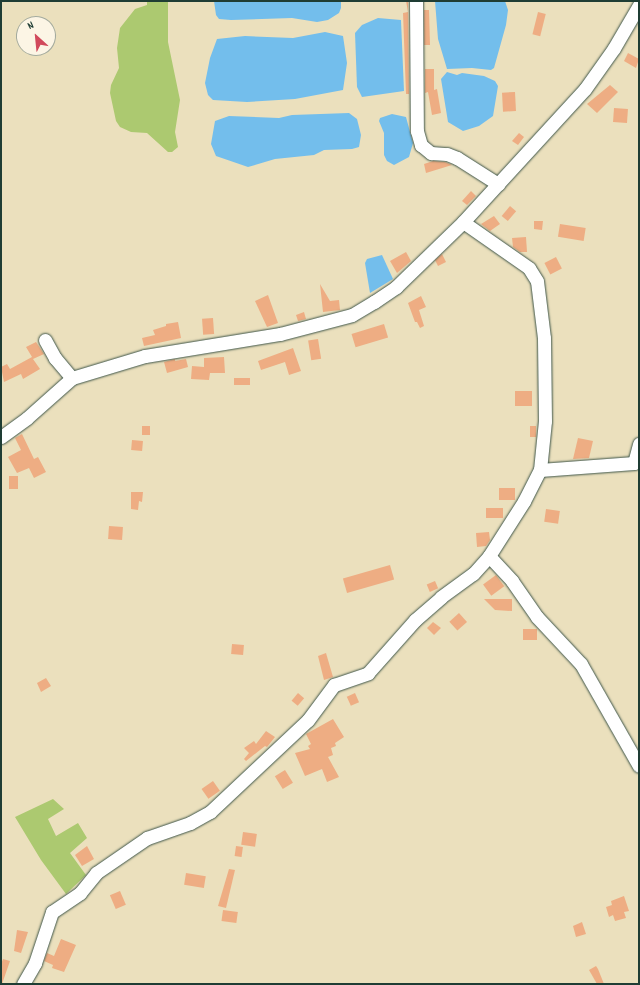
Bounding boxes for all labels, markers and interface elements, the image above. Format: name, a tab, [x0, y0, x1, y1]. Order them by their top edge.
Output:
north arrow	[16, 16, 56, 56]
text: N	[25, 18, 37, 35]

